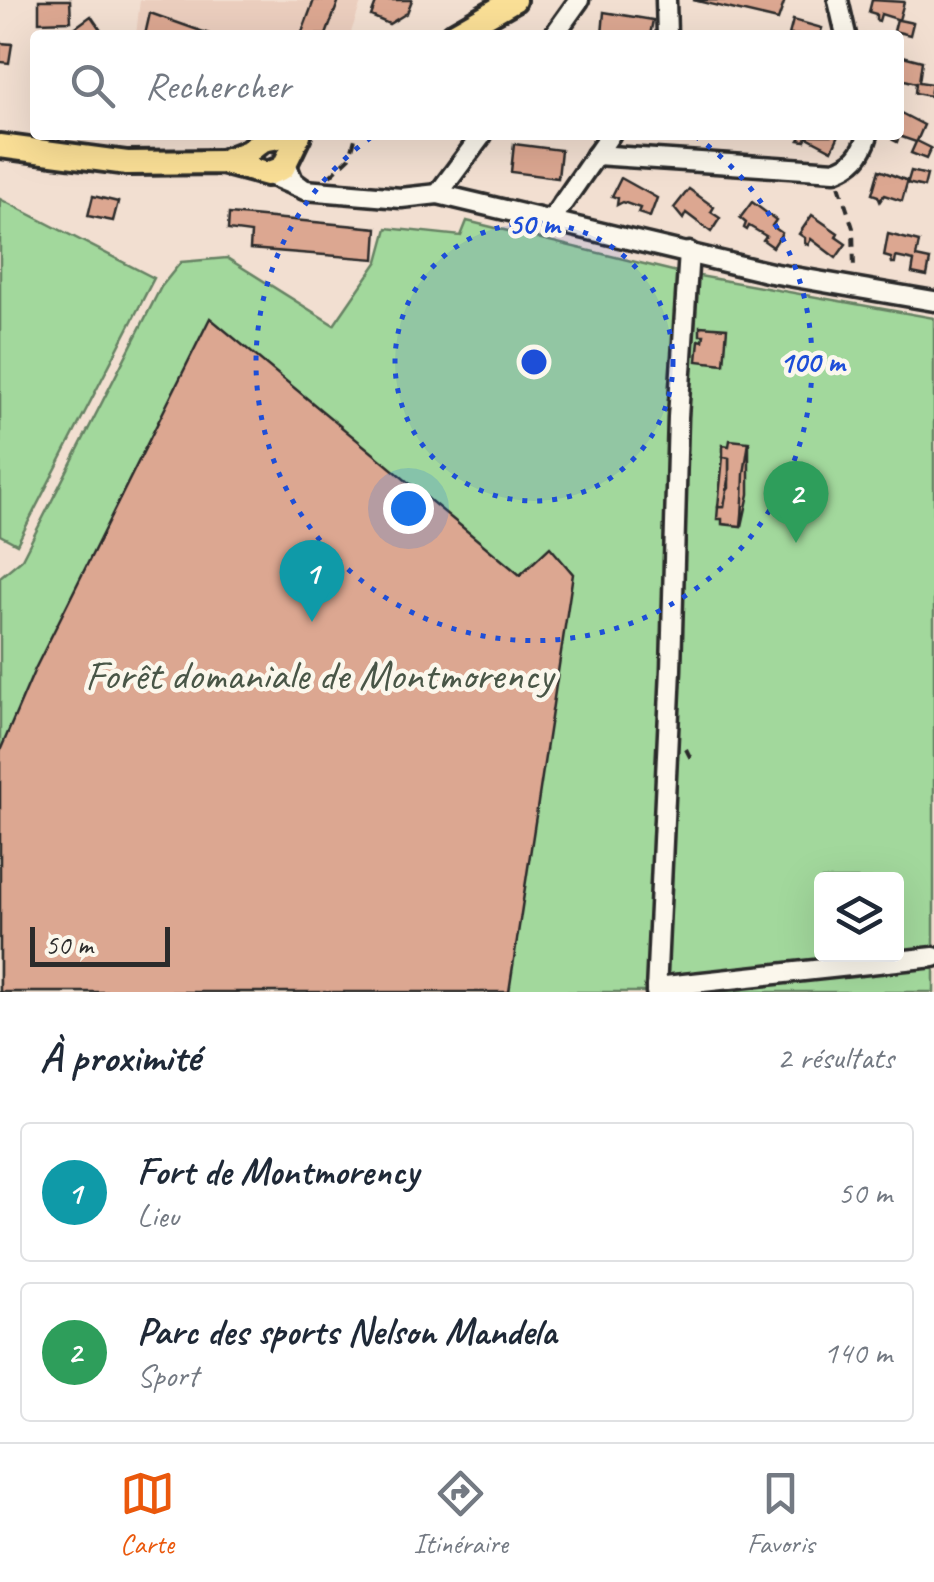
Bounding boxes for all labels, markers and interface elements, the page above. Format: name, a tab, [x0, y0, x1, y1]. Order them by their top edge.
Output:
search box	[30, 30, 904, 140]
icon: search	[65, 58, 120, 113]
text: Rechercher	[145, 62, 291, 109]
text: 50 m	[509, 205, 562, 243]
text: 100 m	[780, 343, 847, 381]
centre of rings	[516, 344, 552, 380]
pin: 2	[764, 460, 828, 543]
your location	[383, 483, 434, 534]
pin: 1	[280, 540, 344, 622]
park label: Forêt domaniale de Montmorency	[85, 649, 557, 702]
map controls	[814, 872, 904, 962]
button: layers	[814, 872, 904, 962]
scale bar	[30, 922, 170, 966]
text: 50 m	[45, 927, 93, 962]
text: À proximité	[40, 1031, 200, 1084]
text: 2 résultats	[777, 1037, 894, 1078]
text: Fort de Montmorency	[137, 1148, 418, 1195]
text: 1	[67, 1172, 82, 1213]
text: 50 m	[838, 1172, 892, 1213]
text: Lieu	[137, 1195, 179, 1236]
text: Parc des sports Nelson Mandela	[137, 1308, 556, 1355]
text: 2	[67, 1332, 82, 1373]
text: 140 m	[823, 1332, 892, 1373]
text: Sport	[137, 1355, 198, 1396]
tab: Carte	[120, 1466, 175, 1561]
tab: Itinéraire	[414, 1466, 508, 1561]
tab: Favoris	[747, 1466, 815, 1561]

